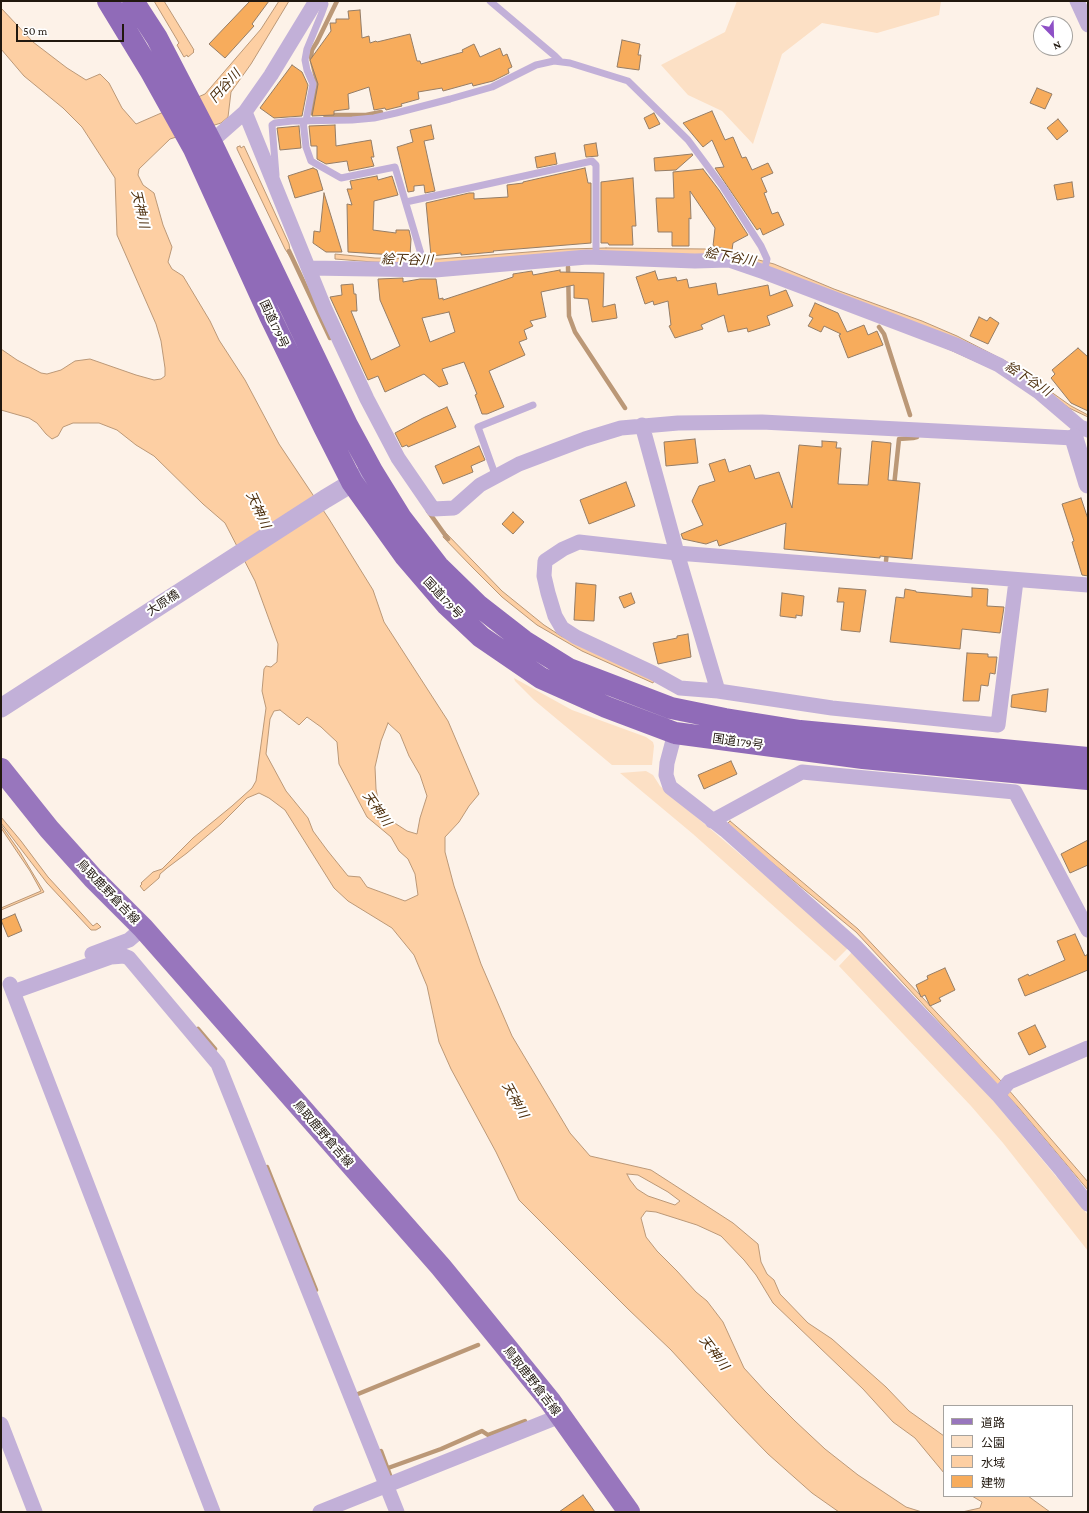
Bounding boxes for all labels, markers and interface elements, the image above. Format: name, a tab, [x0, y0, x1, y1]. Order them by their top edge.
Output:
scale bar	[18, 16, 126, 42]
north arrow	[1033, 16, 1073, 56]
text: 50 m	[23, 24, 47, 38]
text: N	[1052, 39, 1063, 53]
water label: 円谷川	[206, 66, 244, 106]
water label: 天神川	[128, 188, 152, 230]
water label: 絵下谷川	[703, 245, 757, 269]
water label: 絵下谷川	[381, 252, 433, 268]
street label: 国道179号	[257, 298, 291, 350]
water label: 絵下谷川	[1002, 358, 1054, 400]
water label: 天神川	[243, 489, 273, 531]
street label: 国道179号	[420, 574, 466, 622]
street label: 大原橋	[144, 587, 182, 619]
street label: 国道179号	[711, 731, 765, 753]
water label: 天神川	[359, 789, 395, 829]
street label: 鳥取鹿野倉吉線	[74, 857, 142, 927]
water label: 天神川	[499, 1079, 531, 1121]
street label: 鳥取鹿野倉吉線	[290, 1098, 356, 1170]
water label: 天神川	[696, 1333, 732, 1373]
street label: 鳥取鹿野倉吉線	[500, 1343, 564, 1419]
legend	[943, 1405, 1073, 1497]
text: 道路	[981, 1416, 1005, 1430]
text: 公園	[981, 1436, 1005, 1450]
text: 水域	[981, 1456, 1005, 1470]
text: 建物	[981, 1476, 1005, 1490]

